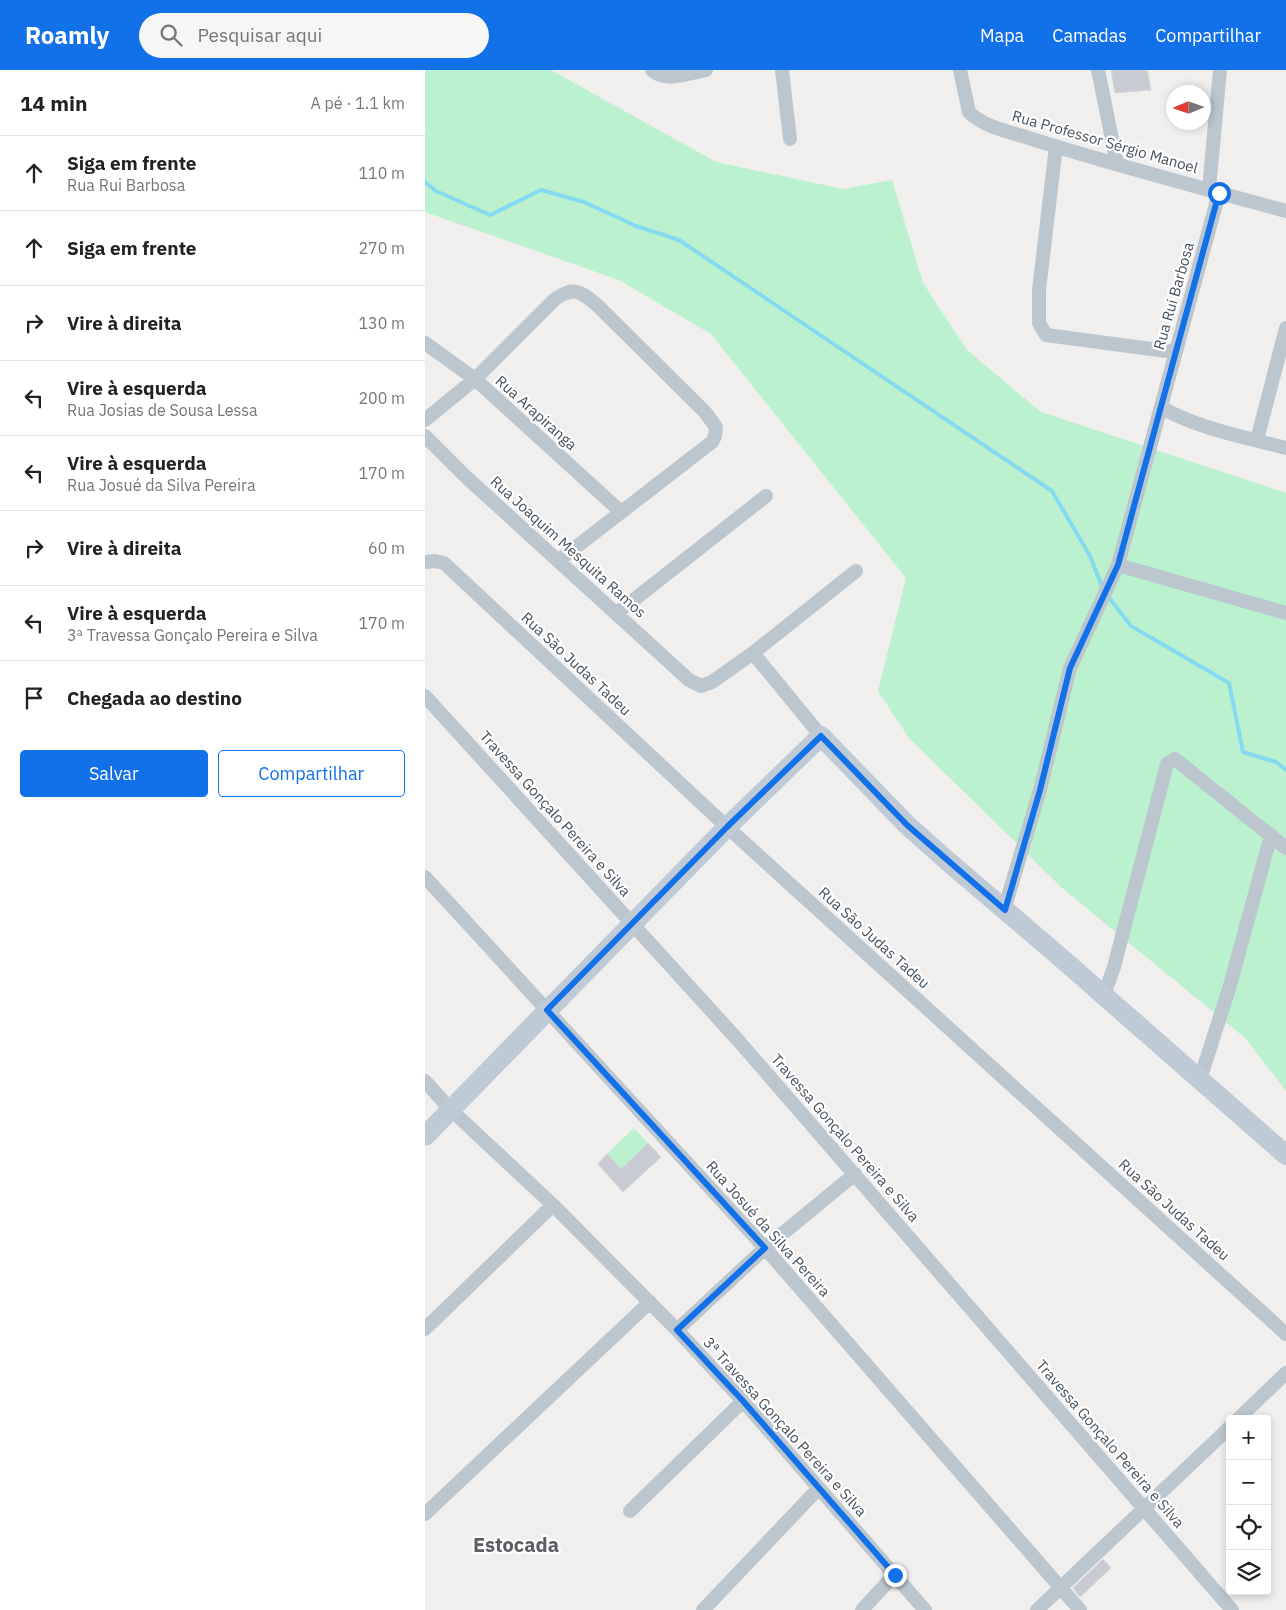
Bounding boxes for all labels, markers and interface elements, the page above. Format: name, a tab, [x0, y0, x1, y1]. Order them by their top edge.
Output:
search box	[139, 13, 489, 58]
text: Roamly	[25, 19, 109, 51]
icon: search	[157, 21, 185, 49]
text: Pesquisar aqui	[197, 23, 322, 47]
text: Mapa	[980, 24, 1024, 47]
text: Camadas	[1052, 24, 1127, 47]
text: Compartilhar	[1155, 24, 1261, 47]
north arrow	[1166, 85, 1211, 130]
text: 14 min	[20, 89, 87, 117]
text: A pé · 1.1 km	[310, 93, 405, 113]
street label: Rua Professor Sérgio Manoel	[1010, 106, 1200, 177]
text: Siga em frente	[67, 151, 197, 175]
icon: ahead	[20, 159, 48, 187]
text: 110 m	[358, 163, 405, 183]
text: Rua Rui Barbosa	[67, 175, 185, 195]
route start	[1208, 182, 1231, 205]
icon: ahead	[20, 234, 48, 262]
text: Siga em frente	[67, 236, 197, 260]
text: 270 m	[358, 238, 405, 258]
street label: Rua Rui Barbosa	[1149, 240, 1198, 352]
icon: right	[20, 309, 48, 337]
text: Vire à direita	[67, 311, 182, 335]
text: 130 m	[358, 313, 405, 333]
street label: Rua Arapiranga	[492, 371, 581, 454]
text: Vire à esquerda	[67, 376, 207, 400]
icon: left	[20, 384, 48, 412]
text: 200 m	[358, 388, 405, 408]
text: Rua Josias de Sousa Lessa	[67, 400, 258, 420]
text: Vire à esquerda	[67, 451, 207, 475]
icon: left	[20, 459, 48, 487]
text: 170 m	[358, 463, 405, 483]
street label: Rua Joaquim Mesquita Ramos	[487, 472, 650, 622]
text: Rua Josué da Silva Pereira	[67, 475, 255, 495]
icon: right	[20, 534, 48, 562]
text: Vire à direita	[67, 536, 182, 560]
text: 60 m	[368, 538, 405, 558]
text: Vire à esquerda	[67, 601, 207, 625]
street label: Rua São Judas Tadeu	[518, 608, 635, 719]
icon: left	[20, 609, 48, 637]
text: 170 m	[358, 613, 405, 633]
text: 3ª Travessa Gonçalo Pereira e Silva	[67, 625, 318, 645]
icon: arrive	[20, 684, 48, 712]
text: Chegada ao destino	[67, 686, 242, 710]
street label: Travessa Gonçalo Pereira e Silva	[476, 727, 635, 901]
button: Salvar	[20, 750, 208, 797]
button: Compartilhar	[218, 750, 405, 797]
street label: Rua São Judas Tadeu	[815, 883, 934, 993]
street label: Travessa Gonçalo Pereira e Silva	[767, 1050, 924, 1226]
street label: Rua São Judas Tadeu	[1115, 1155, 1234, 1265]
street label: Rua Josué da Silva Pereira	[702, 1157, 835, 1301]
street label: 3ª Travessa Gonçalo Pereira e Silva	[700, 1333, 871, 1520]
street label: Travessa Gonçalo Pereira e Silva	[1032, 1356, 1189, 1532]
map controls	[1226, 1415, 1271, 1595]
button: +	[1226, 1415, 1271, 1460]
button: −	[1226, 1460, 1271, 1505]
button: locate	[1226, 1505, 1271, 1550]
district label: Estocada	[473, 1531, 559, 1558]
button: layers	[1226, 1550, 1271, 1595]
route end	[884, 1564, 907, 1587]

